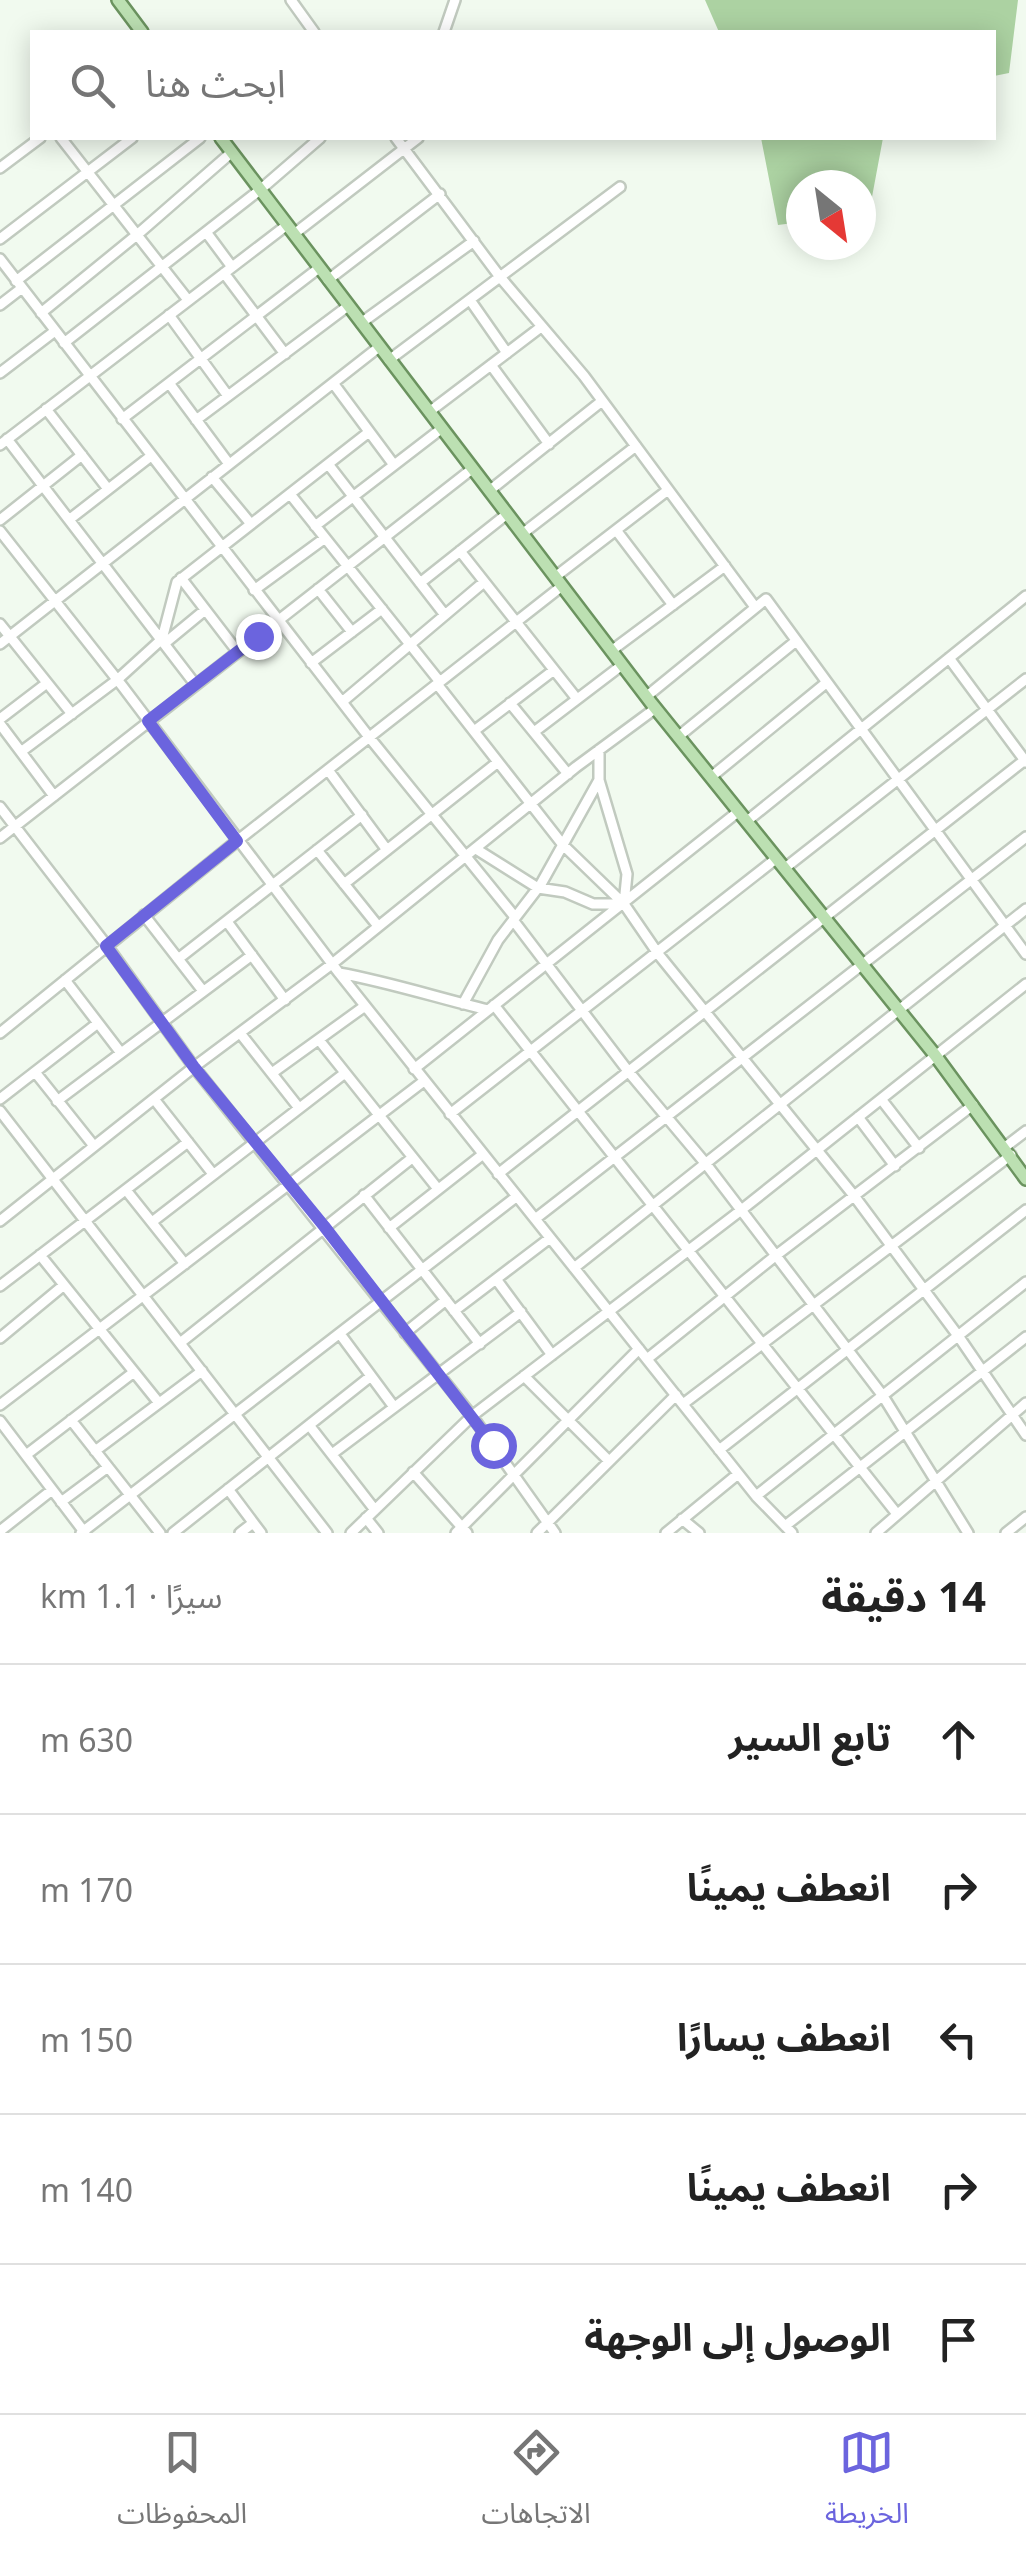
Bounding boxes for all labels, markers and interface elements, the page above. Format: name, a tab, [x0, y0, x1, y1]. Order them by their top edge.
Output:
search box	[30, 30, 996, 140]
text: ابحث هنا	[145, 56, 286, 108]
icon: search	[65, 58, 120, 113]
north arrow	[786, 170, 876, 260]
route end	[236, 614, 282, 660]
route start	[471, 1423, 517, 1469]
text: 14 دقيقة	[821, 1567, 986, 1624]
text: سيرًا · 1.1 km	[40, 1574, 222, 1617]
text: تابع السير	[729, 1710, 891, 1762]
icon: ahead	[931, 1712, 986, 1767]
text: 630 m	[40, 1718, 133, 1761]
text: انعطف يمينًا	[687, 1860, 891, 1912]
icon: right	[931, 1862, 986, 1917]
text: 170 m	[40, 1868, 133, 1911]
text: انعطف يسارًا	[677, 2010, 891, 2062]
icon: left	[931, 2012, 986, 2067]
text: 150 m	[40, 2018, 133, 2061]
text: انعطف يمينًا	[687, 2160, 891, 2212]
icon: right	[931, 2162, 986, 2217]
text: 140 m	[40, 2168, 133, 2211]
text: الوصول إلى الوجهة	[584, 2310, 891, 2362]
icon: arrive	[931, 2312, 986, 2367]
tab: المحفوظات	[117, 2425, 247, 2544]
tab: الاتجاهات	[481, 2425, 591, 2544]
tab: الخريطة	[825, 2425, 909, 2544]

